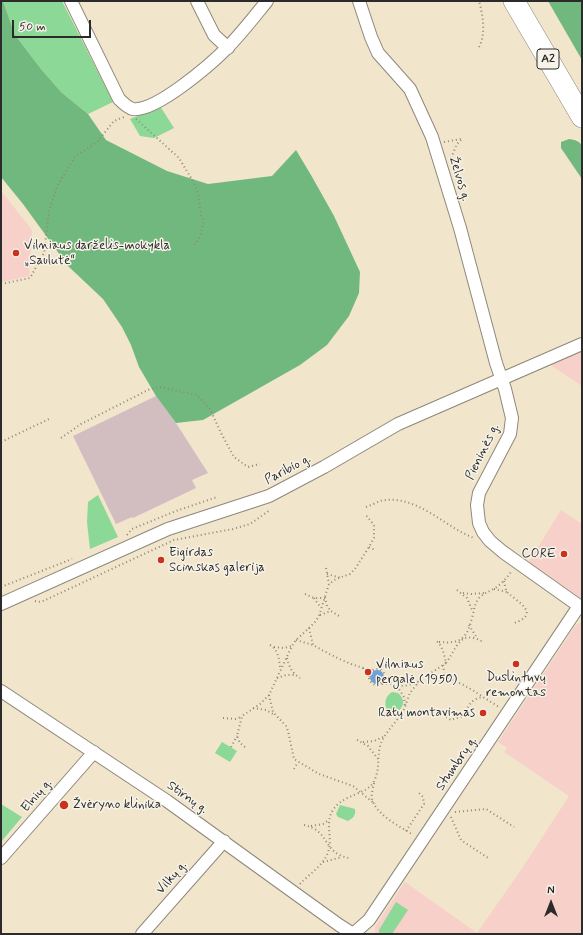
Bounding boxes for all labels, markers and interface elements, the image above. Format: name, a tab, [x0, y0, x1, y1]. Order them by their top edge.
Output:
scale bar	[14, 12, 93, 38]
text: 50 m	[19, 19, 46, 35]
road number: A2	[537, 49, 559, 69]
street label: Želvos g.	[445, 155, 473, 203]
place label: Vilniaus darželis-mokykla „Saulutė“	[24, 238, 170, 269]
marker: Vilniaus darželis-mokykla „Saulutė“	[11, 248, 21, 258]
street label: Pieninės g.	[463, 421, 503, 483]
street label: Paribio g.	[262, 451, 314, 489]
place label: Eigirdas Scinskas galerija	[169, 545, 265, 576]
place label: CORE	[521, 546, 556, 562]
marker: CORE	[559, 549, 569, 559]
marker: Eigirdas Scinskas galerija	[156, 555, 166, 565]
place label: Vilniaus pergalė (1950)	[376, 657, 457, 688]
marker: Duslintuvų remontas	[511, 659, 521, 669]
marker: Vilniaus pergalė (1950)	[363, 667, 373, 677]
place label: Duslintuvų remontas	[486, 670, 546, 701]
place label: Ratų montavimas	[378, 705, 475, 721]
marker: Ratų montavimas	[478, 708, 488, 718]
street label: Stumbrų g.	[433, 734, 481, 794]
street label: Elnių g.	[18, 776, 56, 816]
street label: Stirnų g.	[164, 778, 210, 818]
place label: Žvėryno klinika	[73, 797, 161, 813]
marker: Žvėryno klinika	[58, 799, 70, 811]
street label: Vilkų g.	[153, 858, 191, 898]
north arrow	[531, 883, 571, 923]
text: N	[547, 884, 555, 898]

